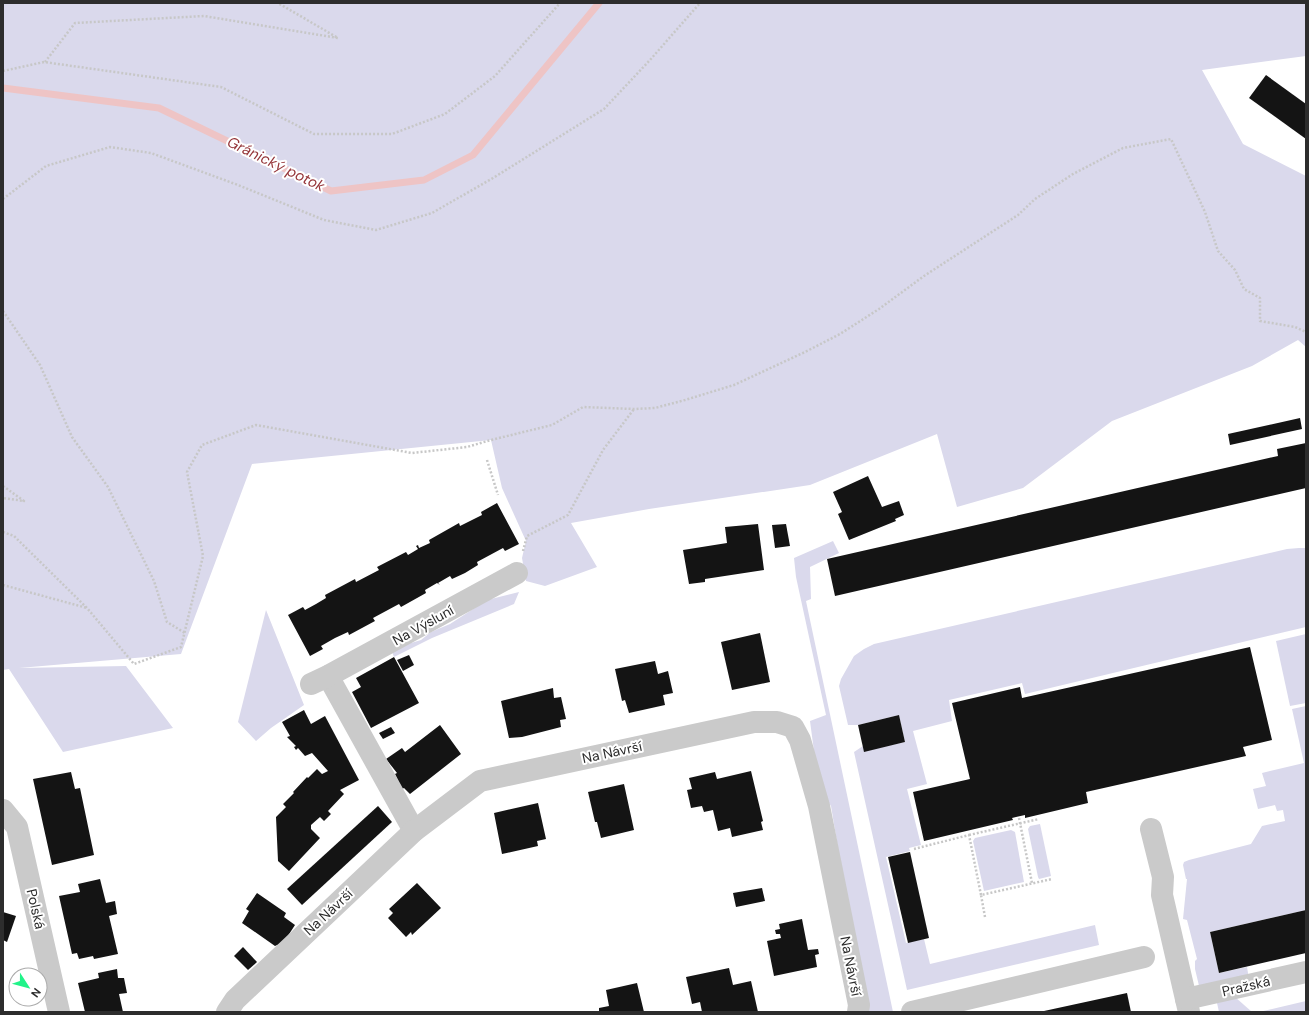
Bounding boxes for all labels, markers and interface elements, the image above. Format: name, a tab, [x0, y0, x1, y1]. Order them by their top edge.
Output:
water label: Gránický potok	[224, 132, 329, 196]
street label: Na Výsluní	[389, 600, 457, 649]
street label: Na Návrší	[580, 737, 644, 767]
street label: Na Návrší	[300, 884, 357, 939]
street label: Polská	[23, 887, 49, 931]
street label: Na Návrší	[836, 934, 866, 998]
north arrow	[8, 967, 48, 1007]
street label: Pražská	[1220, 972, 1272, 1000]
text: N	[28, 986, 44, 1000]

